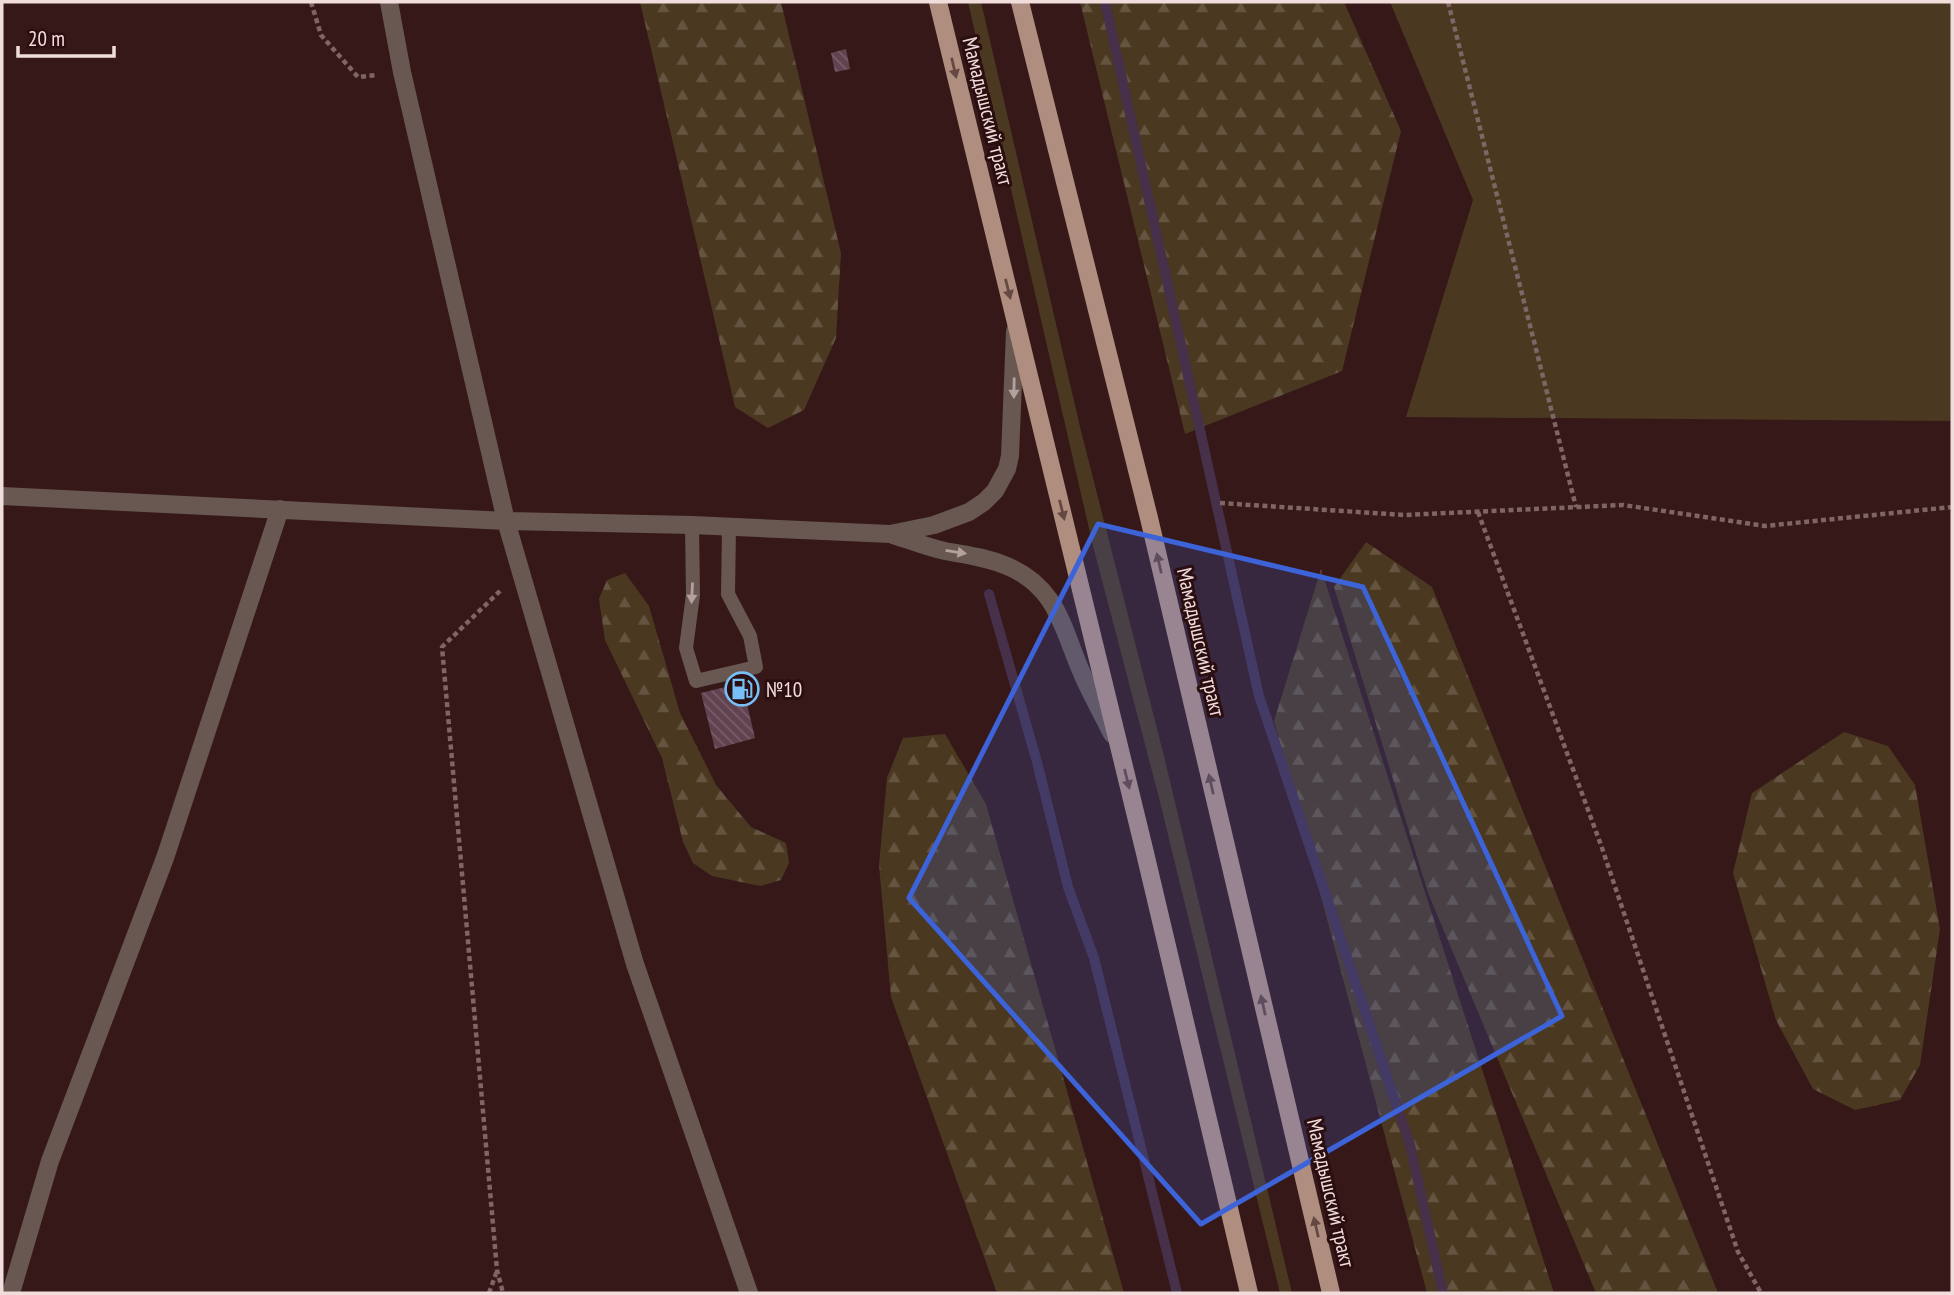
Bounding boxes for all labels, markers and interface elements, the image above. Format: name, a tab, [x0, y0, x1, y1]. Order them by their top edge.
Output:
scale bar	[18, 14, 114, 58]
text: 20 m	[28, 25, 65, 52]
street label: Мамадышский тракт	[957, 34, 1020, 188]
one-way arrow	[949, 57, 960, 79]
one-way arrow	[1003, 278, 1014, 300]
one-way arrow	[1008, 377, 1019, 399]
one-way arrow	[1057, 499, 1068, 521]
one-way arrow	[945, 547, 967, 558]
one-way arrow	[1153, 551, 1164, 573]
street label: Мамадышский тракт	[1171, 565, 1231, 719]
one-way arrow	[686, 582, 697, 604]
fuel station icon: №10	[723, 670, 761, 708]
place label: №10	[766, 676, 802, 703]
one-way arrow	[1122, 768, 1133, 790]
one-way arrow	[1205, 773, 1216, 795]
one-way arrow	[1258, 994, 1269, 1016]
street label: Мамадышский тракт	[1301, 1116, 1361, 1270]
one-way arrow	[1310, 1216, 1321, 1238]

